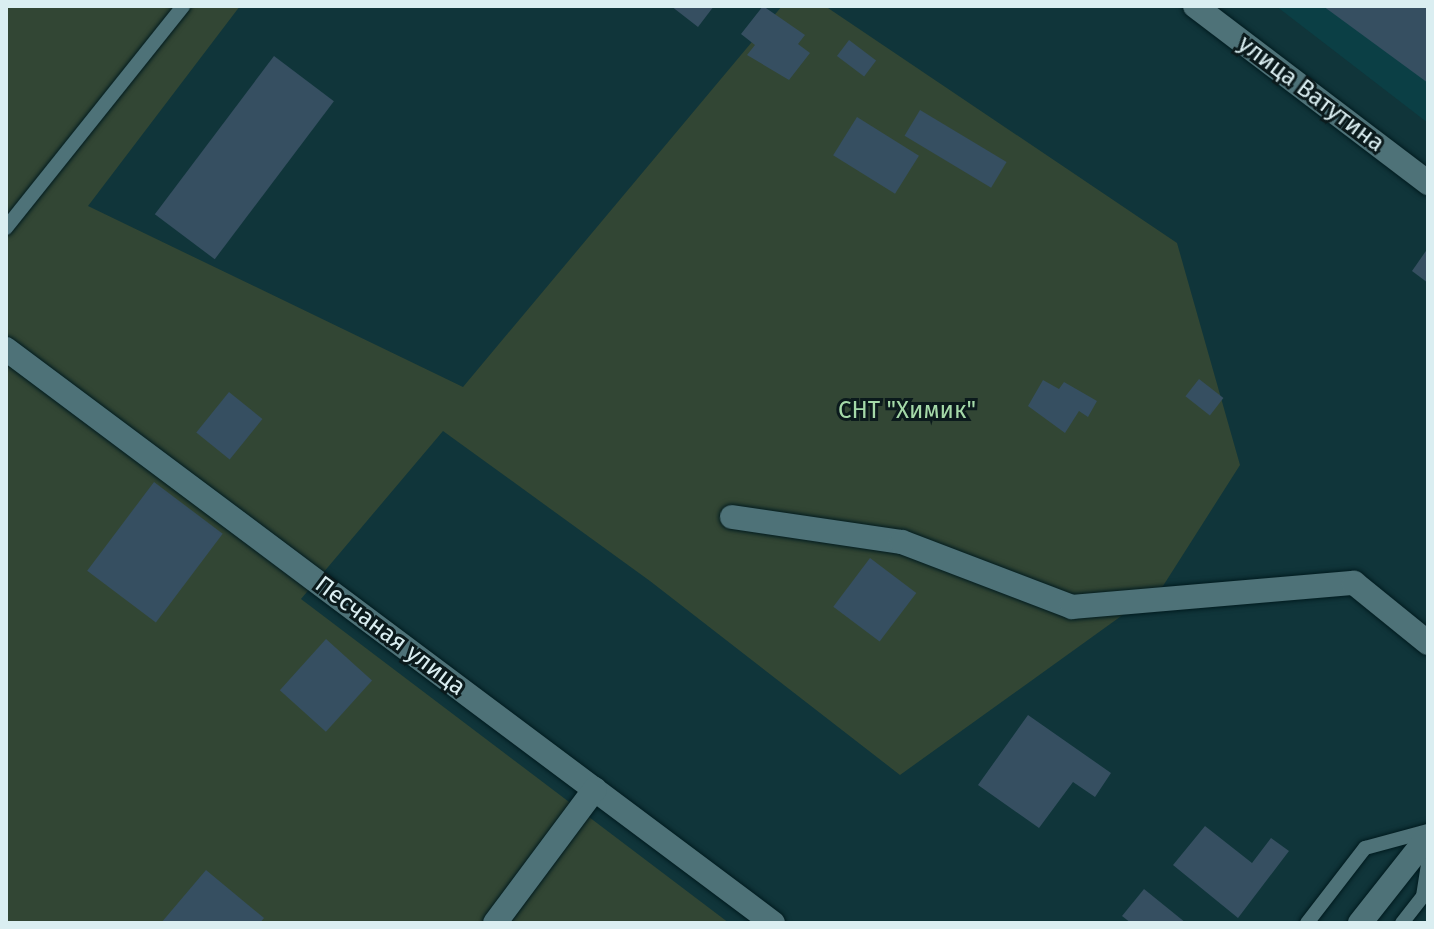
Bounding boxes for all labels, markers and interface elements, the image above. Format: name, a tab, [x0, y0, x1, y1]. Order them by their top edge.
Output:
street label: улица Ватутина	[1232, 30, 1390, 158]
park label: СНТ "Химик"	[838, 397, 976, 425]
street label: Песчаная улица	[309, 570, 471, 702]

